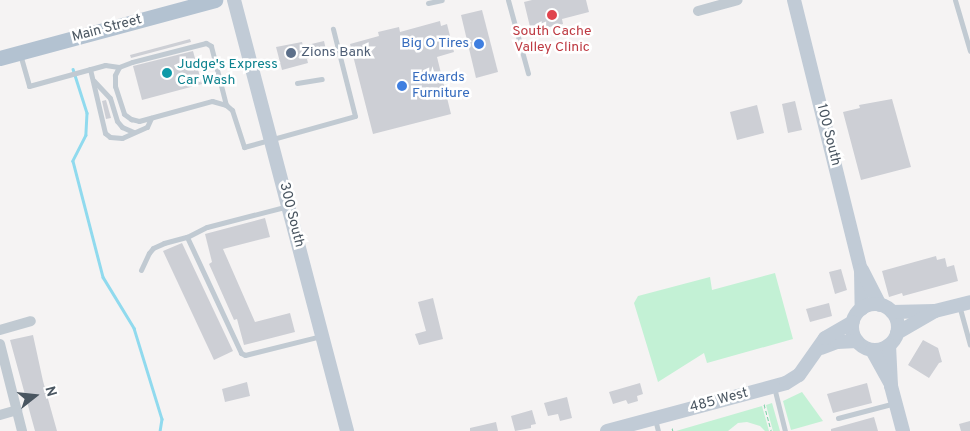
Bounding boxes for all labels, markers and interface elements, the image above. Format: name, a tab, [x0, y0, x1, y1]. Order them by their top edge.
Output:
marker: South Cache Valley Clinic	[545, 8, 559, 22]
street label: Main Street	[70, 12, 144, 46]
place label: South Cache Valley Clinic	[512, 24, 592, 56]
place label: Big O Tires	[401, 36, 469, 52]
marker: Big O Tires	[473, 38, 485, 50]
place label: Zions Bank	[301, 45, 371, 61]
marker: Zions Bank	[285, 47, 297, 59]
place label: Judge's Express Car Wash	[177, 57, 278, 90]
marker: Judge's Express Car Wash	[161, 67, 173, 79]
place label: Edwards Furniture	[412, 70, 470, 102]
marker: Edwards Furniture	[396, 80, 408, 92]
street label: 100 South	[812, 102, 844, 168]
street label: 300 South	[275, 181, 307, 249]
north arrow	[10, 371, 60, 421]
text: N	[40, 385, 59, 399]
street label: 485 West	[688, 385, 750, 417]

